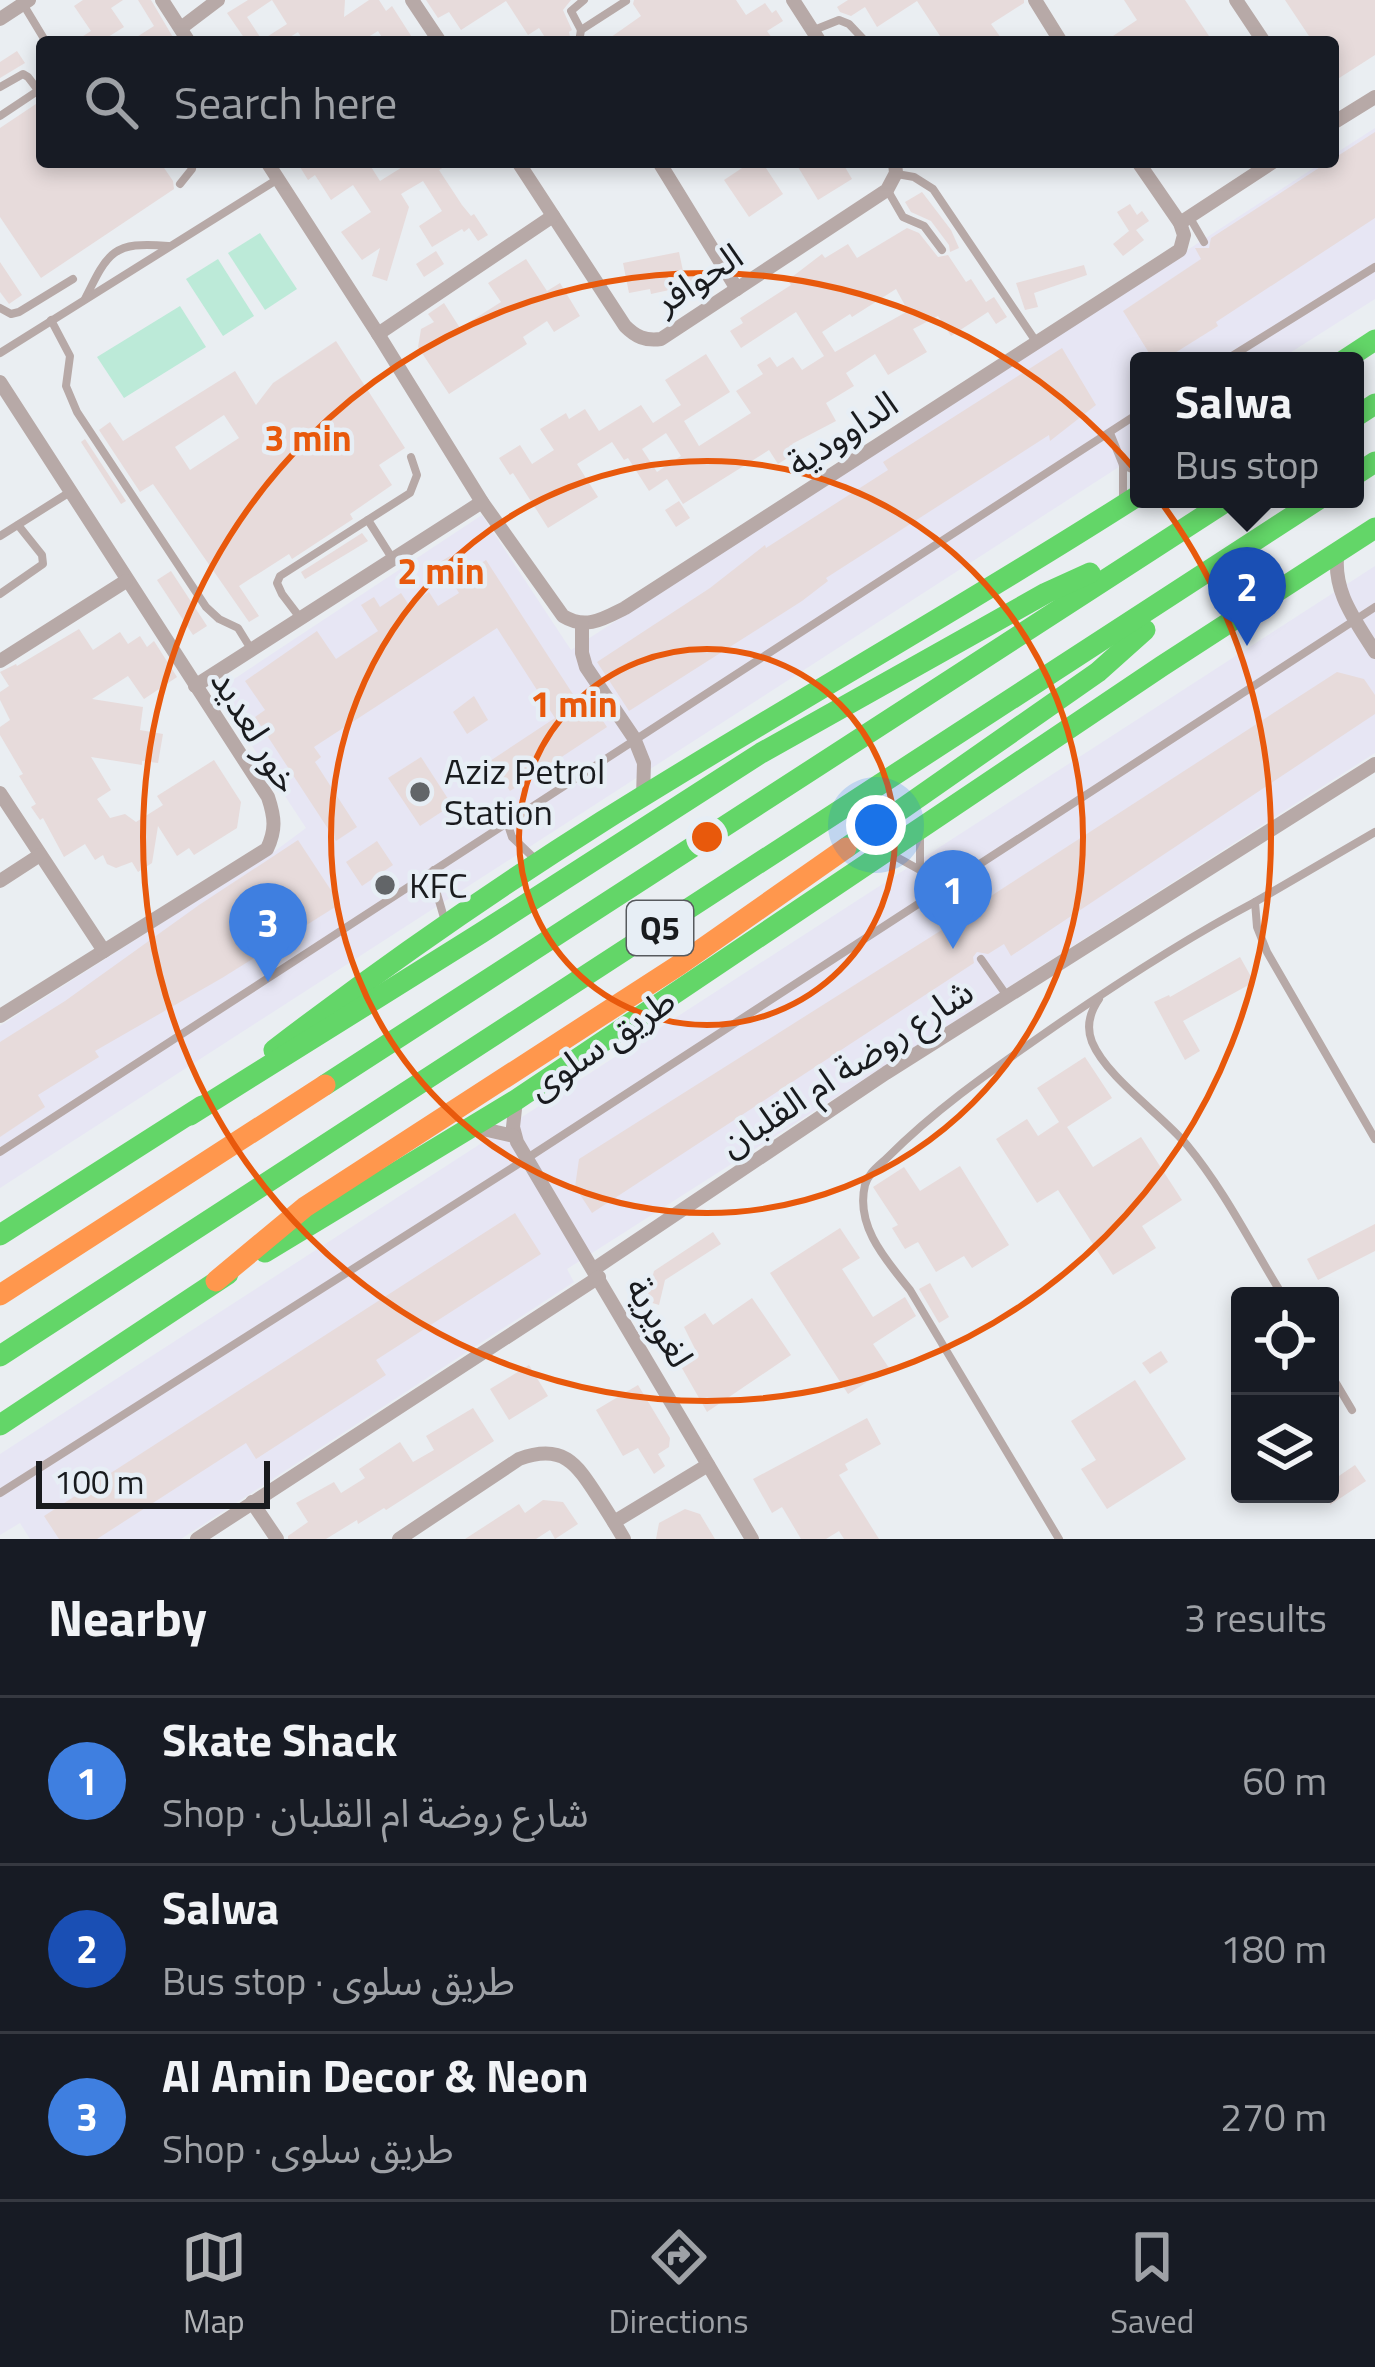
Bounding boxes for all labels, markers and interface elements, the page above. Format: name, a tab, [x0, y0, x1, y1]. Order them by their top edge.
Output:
search box	[36, 36, 1339, 168]
text: Search here	[174, 68, 397, 136]
icon: search	[78, 69, 144, 135]
street label: الحوافر	[641, 228, 753, 328]
popup	[1130, 352, 1364, 508]
text: Salwa	[1175, 367, 1292, 435]
street label: الداوودية	[775, 376, 908, 489]
text: 3 min	[264, 410, 352, 465]
text: Bus stop	[1175, 435, 1319, 494]
text: 2 min	[397, 543, 485, 598]
pin: 2	[1208, 547, 1286, 646]
street label: خور لعديد	[198, 658, 315, 803]
text: 1 min	[530, 676, 618, 731]
place label: Aziz Petrol Station	[444, 743, 605, 839]
marker: Aziz Petrol Station	[407, 779, 433, 805]
your location	[846, 795, 906, 855]
centre of rings	[686, 816, 728, 858]
pin: 1	[914, 850, 992, 949]
place label: KFC	[409, 857, 468, 912]
marker: KFC	[372, 872, 398, 898]
pin: 3	[229, 883, 307, 982]
road number: Q5	[627, 901, 693, 955]
street label: شارع روضة ام القلبان	[708, 964, 984, 1170]
street label: طريق سلوى	[515, 973, 686, 1113]
street label: لغويرية	[612, 1266, 709, 1378]
map controls	[1231, 1287, 1339, 1503]
button: locate	[1231, 1287, 1339, 1395]
button: layers	[1231, 1395, 1339, 1503]
scale bar	[36, 1455, 270, 1508]
text: 100 m	[54, 1457, 144, 1507]
text: Nearby	[48, 1578, 207, 1656]
text: 3 results	[1184, 1588, 1327, 1647]
text: Skate Shack	[162, 1705, 398, 1773]
text: 1	[76, 1751, 98, 1810]
text: 60 m	[1242, 1751, 1327, 1810]
text: Shop · شارع روضة ام القلبان	[162, 1783, 589, 1842]
text: Salwa	[162, 1873, 279, 1941]
text: 2	[76, 1919, 98, 1978]
text: 180 m	[1220, 1919, 1327, 1978]
text: Bus stop · طريق سلوى	[162, 1951, 515, 2010]
text: Al Amin Decor & Neon	[162, 2041, 589, 2109]
text: 3	[76, 2087, 98, 2146]
text: 270 m	[1220, 2087, 1327, 2146]
text: Shop · طريق سلوى	[162, 2119, 454, 2178]
tab: Map	[181, 2224, 247, 2346]
tab: Directions	[609, 2224, 748, 2346]
tab: Saved	[1110, 2224, 1194, 2346]

